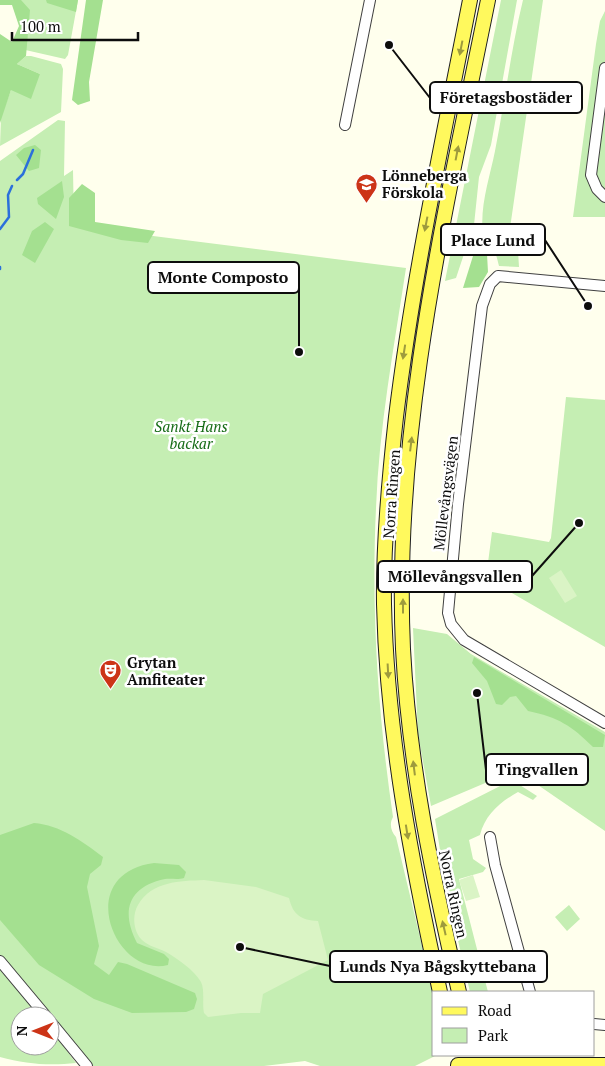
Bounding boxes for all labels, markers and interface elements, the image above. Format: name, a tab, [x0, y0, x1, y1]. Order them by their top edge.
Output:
scale bar	[12, 10, 139, 42]
text: 100 m	[20, 16, 61, 36]
one-way arrow	[456, 40, 464, 56]
callout: Företagsbostäder	[430, 82, 582, 113]
text: Företagsbostäder	[440, 86, 572, 108]
one-way arrow	[453, 146, 461, 161]
place label: Lönneberga Förskola	[382, 165, 468, 202]
school or university icon: Lönneberga Förskola	[354, 172, 378, 203]
one-way arrow	[422, 217, 430, 232]
callout: Place Lund	[441, 224, 545, 255]
text: Place Lund	[451, 229, 535, 251]
callout: Monte Composto	[148, 262, 299, 293]
text: Monte Composto	[158, 266, 289, 288]
one-way arrow	[400, 345, 408, 361]
park label: Sankt Hans backar	[154, 416, 228, 453]
street label: Möllevångsvägen	[428, 434, 462, 552]
one-way arrow	[407, 436, 415, 452]
street label: Norra Ringen	[378, 449, 404, 539]
callout: Möllevångsvallen	[378, 561, 532, 592]
text: Möllevångsvallen	[388, 565, 523, 587]
one-way arrow	[399, 598, 407, 614]
place label: Grytan Amfiteater	[127, 652, 205, 689]
theatre icon: Grytan Amfiteater	[99, 659, 123, 690]
one-way arrow	[384, 663, 392, 679]
callout: Tingvallen	[486, 754, 588, 785]
text: Tingvallen	[496, 758, 579, 780]
one-way arrow	[410, 760, 418, 776]
one-way arrow	[403, 825, 411, 841]
street label: Norra Ringen	[435, 848, 473, 940]
one-way arrow	[440, 920, 448, 935]
callout: Lunds Nya Bågskyttebana	[330, 951, 547, 982]
text: Lunds Nya Bågskyttebana	[340, 955, 536, 977]
legend	[432, 991, 595, 1056]
text: Road	[478, 1000, 511, 1020]
north arrow	[10, 1006, 60, 1056]
text: N	[12, 1025, 31, 1036]
text: Park	[478, 1025, 508, 1045]

